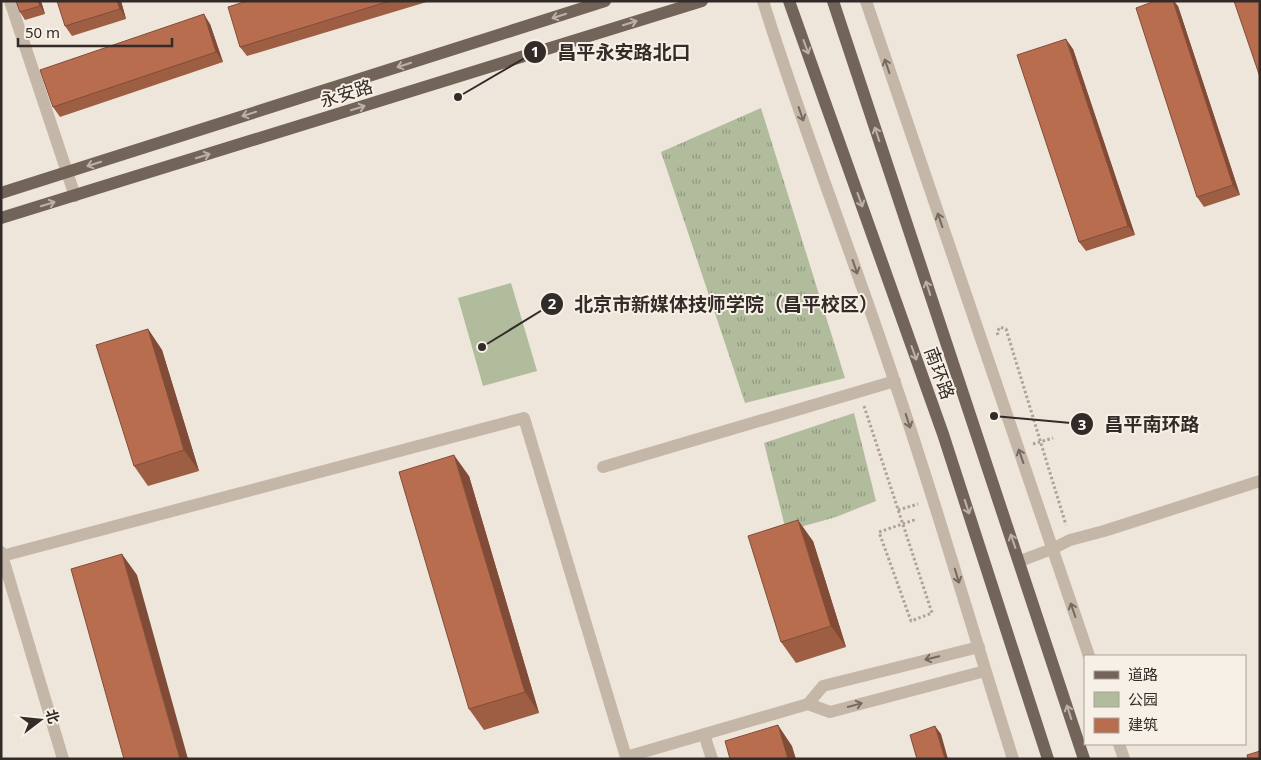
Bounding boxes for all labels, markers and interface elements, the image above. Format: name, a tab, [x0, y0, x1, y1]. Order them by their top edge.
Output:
one-way arrow	[552, 12, 567, 21]
scale bar	[18, 15, 171, 47]
one-way arrow	[622, 18, 638, 28]
text: 50 m	[25, 22, 60, 42]
callout: 昌平永安路北口	[523, 35, 701, 69]
text: 昌平永安路北口	[557, 39, 691, 65]
one-way arrow	[802, 39, 811, 54]
text: 1	[531, 41, 539, 61]
one-way arrow	[882, 59, 891, 74]
one-way arrow	[396, 61, 412, 71]
street label: 永安路	[317, 74, 375, 112]
one-way arrow	[350, 103, 366, 112]
one-way arrow	[797, 106, 806, 121]
one-way arrow	[242, 110, 258, 120]
one-way arrow	[872, 126, 881, 142]
one-way arrow	[195, 151, 210, 160]
one-way arrow	[87, 159, 103, 169]
one-way arrow	[856, 192, 865, 207]
one-way arrow	[39, 199, 55, 208]
one-way arrow	[935, 213, 944, 228]
one-way arrow	[851, 259, 860, 274]
one-way arrow	[923, 281, 932, 296]
callout: 北京市新媒体技师学院（昌平校区）	[539, 287, 888, 321]
text: 北京市新媒体技师学院（昌平校区）	[574, 291, 878, 317]
text: 2	[548, 293, 557, 313]
street label: 南环路	[919, 344, 961, 402]
one-way arrow	[910, 345, 919, 360]
callout: 昌平南环路	[1069, 407, 1209, 441]
text: 昌平南环路	[1104, 411, 1200, 437]
one-way arrow	[903, 412, 913, 428]
text: 3	[1078, 414, 1086, 434]
one-way arrow	[1016, 449, 1025, 465]
one-way arrow	[962, 499, 972, 515]
one-way arrow	[1008, 534, 1017, 550]
one-way arrow	[952, 567, 962, 583]
one-way arrow	[1068, 602, 1078, 618]
one-way arrow	[924, 654, 940, 663]
legend	[1084, 655, 1246, 745]
text: 道路	[1128, 664, 1158, 684]
text: 公园	[1128, 689, 1158, 709]
north arrow	[15, 695, 65, 745]
one-way arrow	[846, 700, 862, 709]
one-way arrow	[1064, 705, 1073, 721]
text: 北	[42, 707, 64, 726]
text: 建筑	[1128, 714, 1158, 734]

